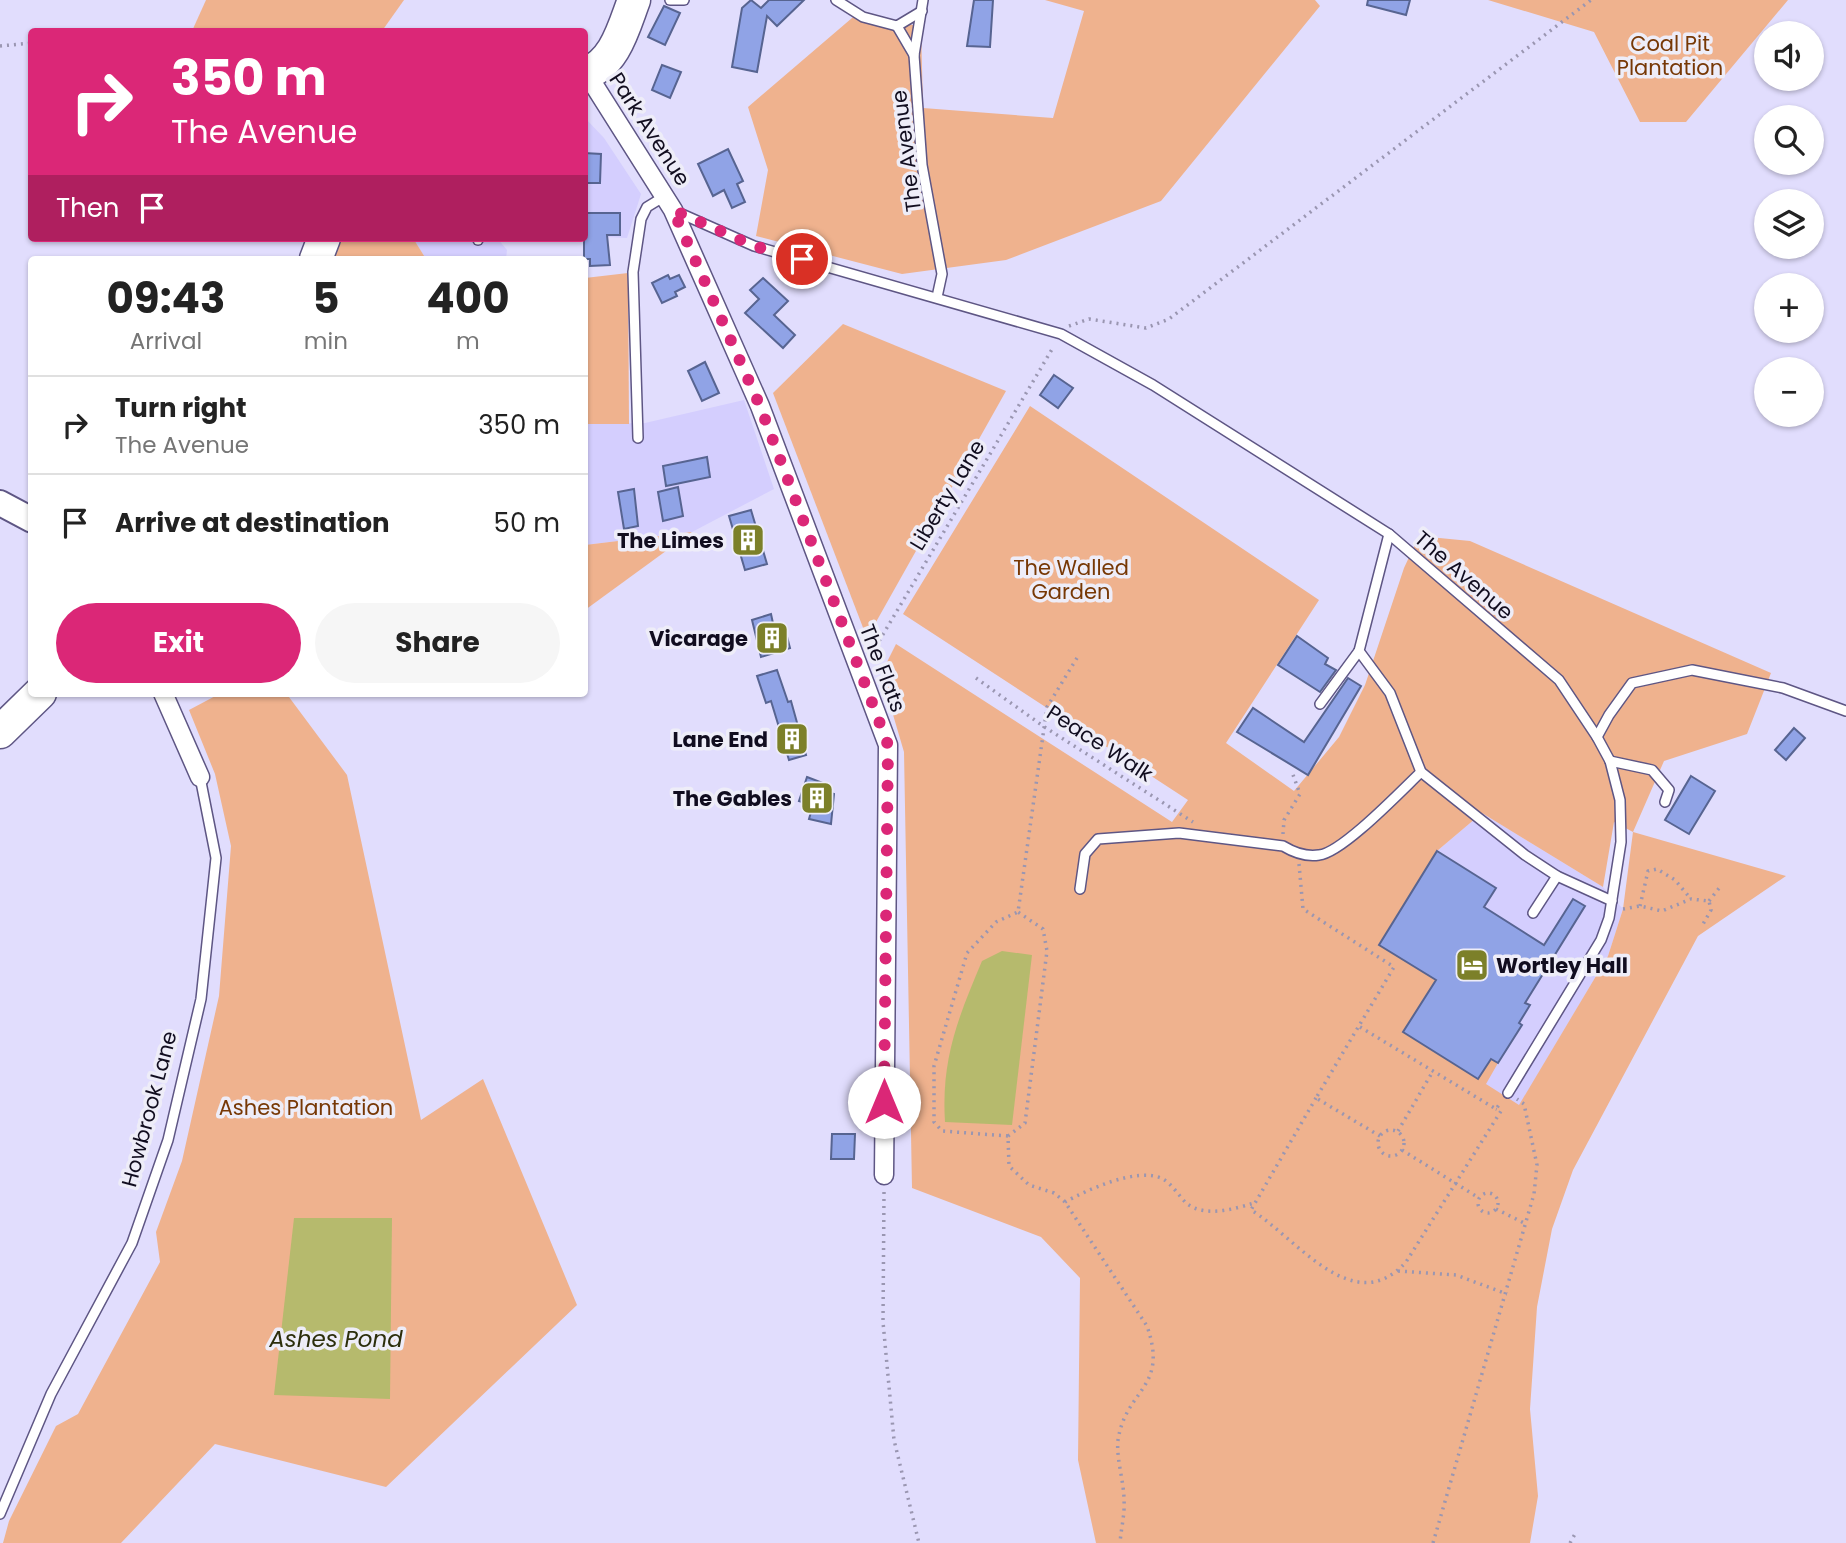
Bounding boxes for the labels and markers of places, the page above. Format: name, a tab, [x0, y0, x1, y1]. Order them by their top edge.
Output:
pin	[772, 229, 832, 289]
building icon: The Limes	[729, 521, 767, 559]
place label: The Limes	[617, 526, 724, 555]
building icon: Vicarage	[753, 619, 791, 657]
place label: Vicarage	[649, 624, 748, 653]
building icon: Lane End	[773, 720, 811, 758]
place label: Lane End	[672, 725, 768, 754]
building icon: The Gables	[798, 779, 836, 817]
place label: The Gables	[673, 784, 792, 813]
hotel icon: Wortley Hall	[1453, 946, 1491, 984]
place label: Wortley Hall	[1496, 951, 1628, 980]

